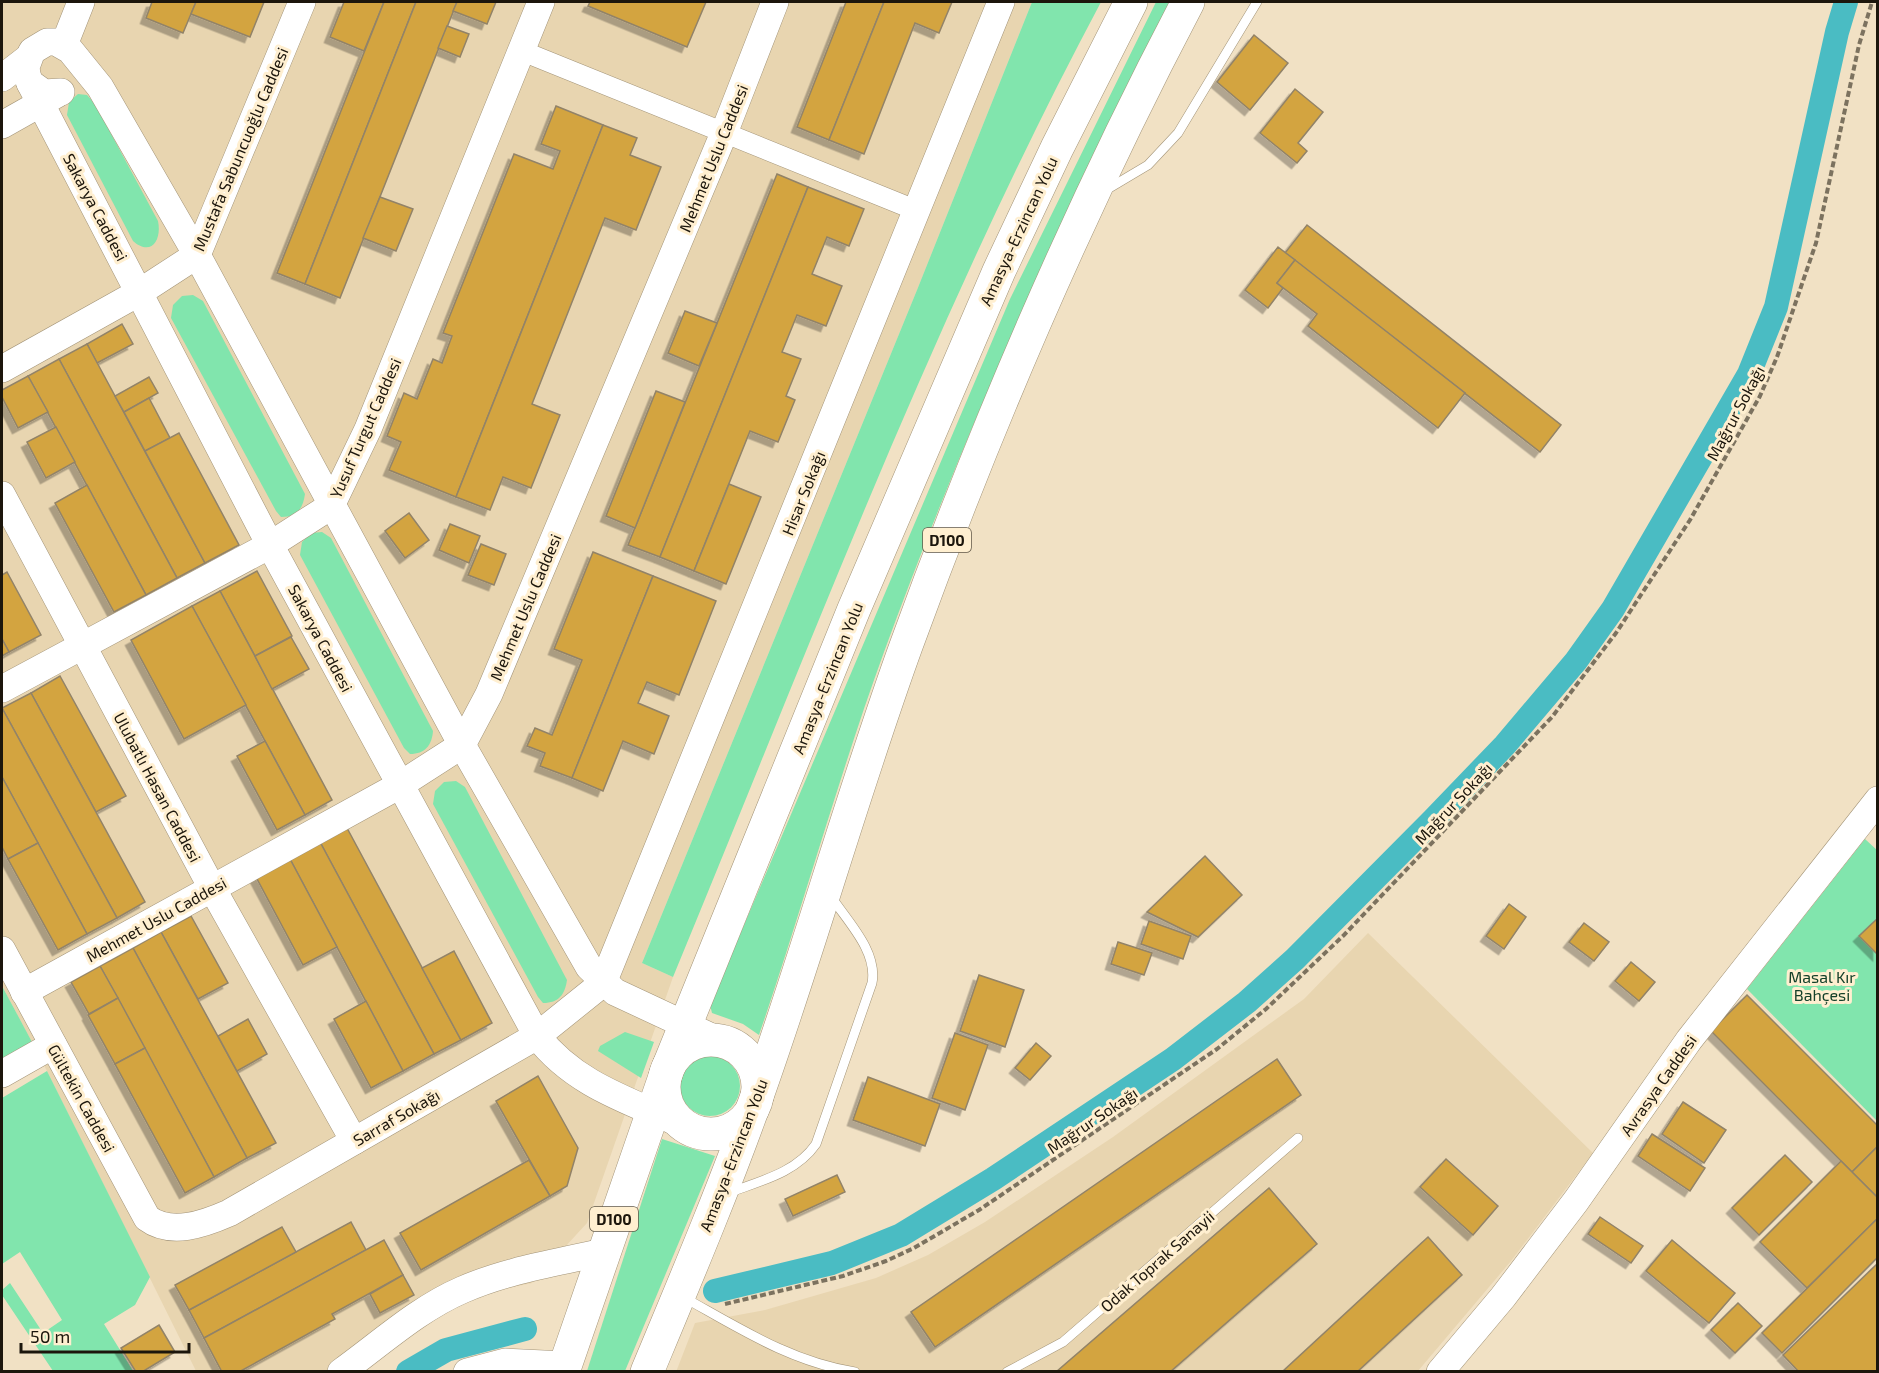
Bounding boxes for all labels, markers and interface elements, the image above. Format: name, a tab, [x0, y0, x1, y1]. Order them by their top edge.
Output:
street label: Mustafa Sabuncuoğlu Caddesi	[188, 44, 292, 254]
street label: Mehmet Uslu Caddesi	[675, 81, 751, 235]
street label: Sakarya Caddesi	[60, 150, 132, 264]
street label: Amasya-Erzincan Yolu	[975, 154, 1061, 308]
street label: Yusuf Turgut Caddesi	[325, 355, 405, 501]
street label: Mağrur Sokağı	[1702, 362, 1768, 464]
street label: Hisar Sokağı	[777, 448, 829, 538]
road number: D100	[923, 528, 971, 552]
street label: Mehmet Uslu Caddesi	[486, 531, 564, 683]
street label: Sakarya Caddesi	[285, 581, 357, 695]
street label: Amasya-Erzincan Yolu	[788, 599, 866, 757]
street label: Ulubatlı Hasan Caddesi	[110, 709, 206, 865]
street label: Mağrur Sokağı	[1410, 758, 1496, 848]
street label: Mehmet Uslu Caddesi	[83, 873, 229, 965]
park label: Masal Kır Bahçesi	[1788, 967, 1856, 1005]
street label: Avrasya Caddesi	[1616, 1031, 1700, 1139]
street label: Gültekin Caddesi	[45, 1041, 119, 1155]
street label: Amasya-Erzincan Yolu	[695, 1076, 771, 1234]
street label: Mağrur Sokağı	[1043, 1083, 1141, 1157]
street label: Sarraf Sokağı	[349, 1085, 443, 1149]
street label: Odak Toprak Sanayii	[1096, 1206, 1218, 1316]
road number: D100	[590, 1207, 638, 1231]
scale bar	[21, 1316, 189, 1354]
text: 50 m	[30, 1325, 70, 1347]

